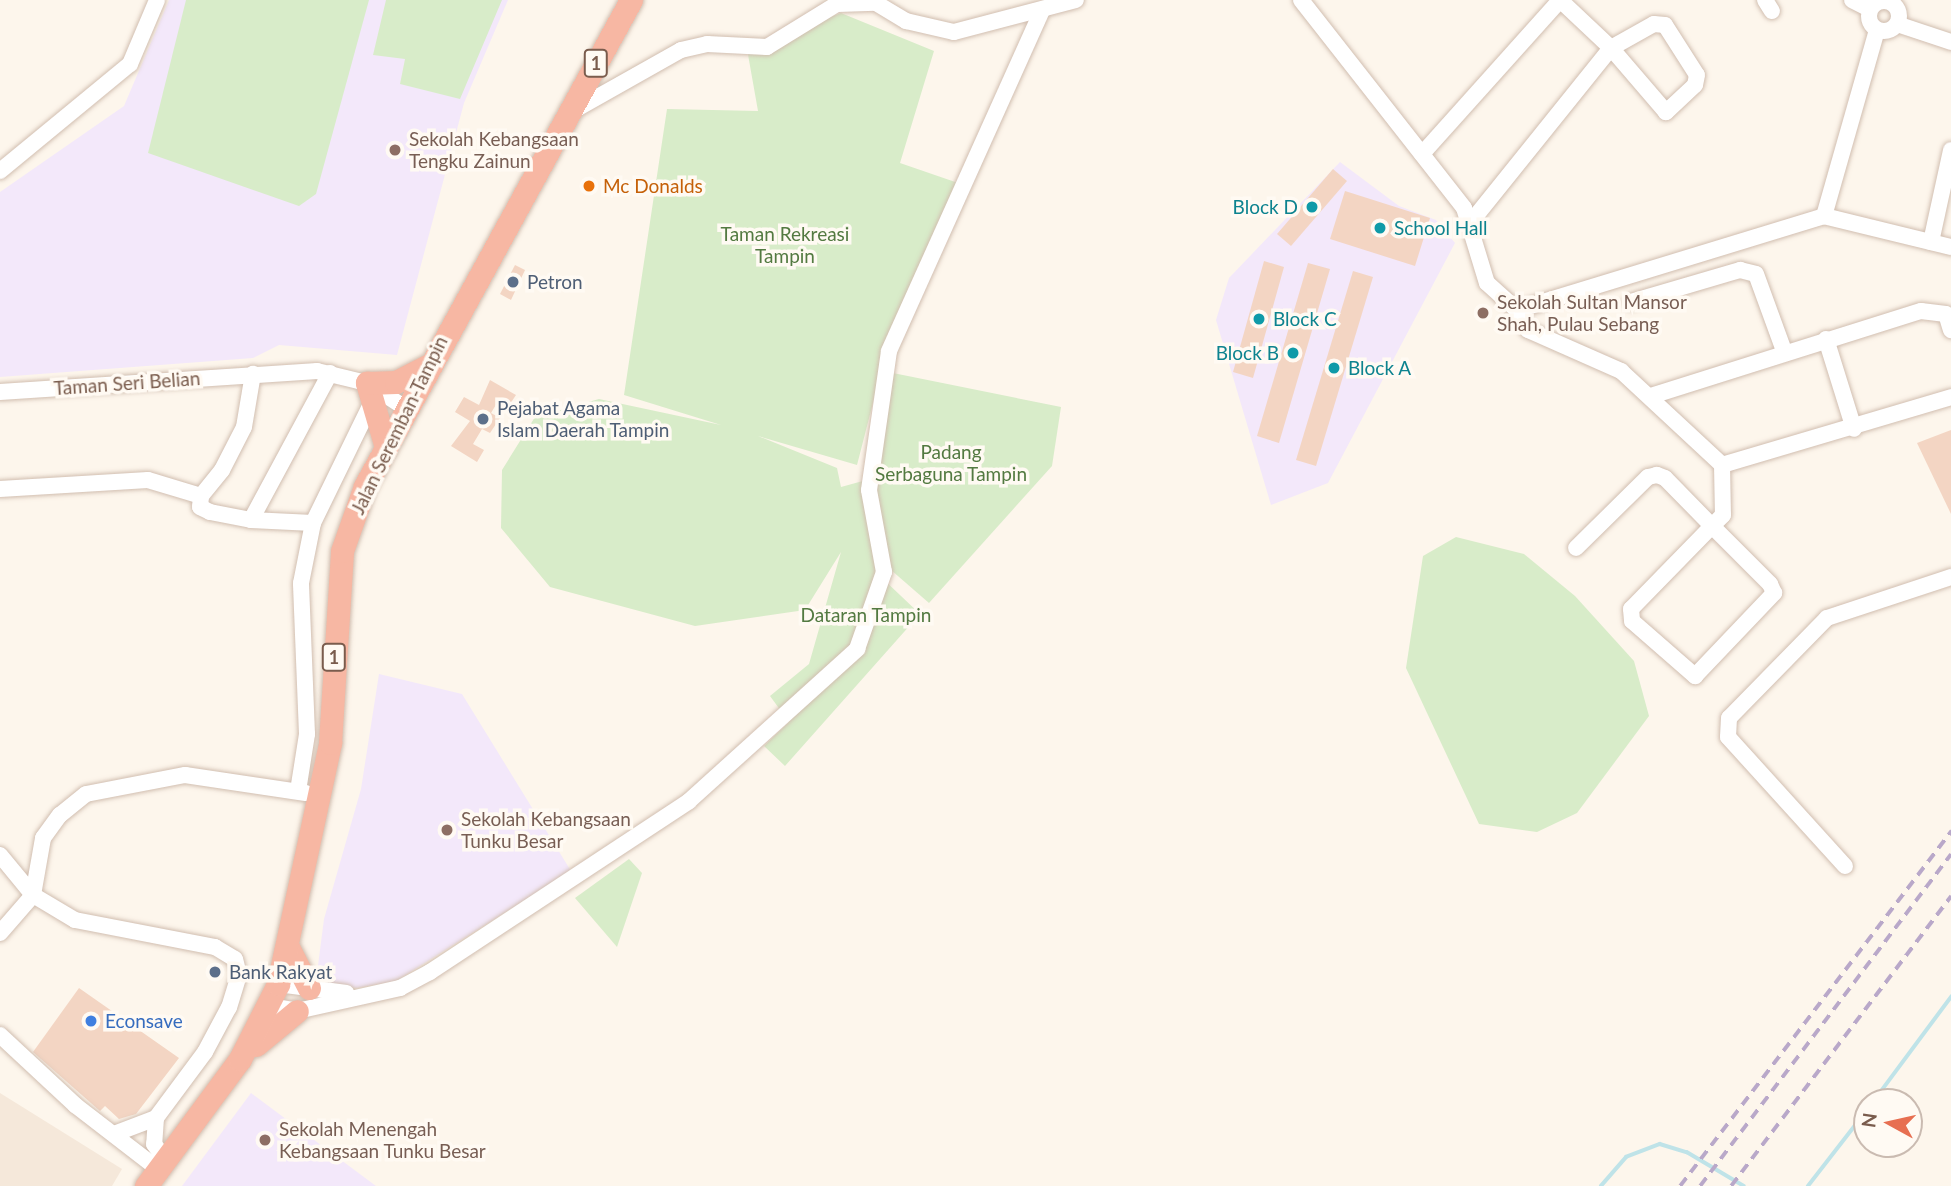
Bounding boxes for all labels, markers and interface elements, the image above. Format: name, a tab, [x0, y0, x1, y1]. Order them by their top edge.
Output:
road number: 1	[584, 48, 608, 78]
place label: Sekolah Kebangsaan Tengku Zainun	[409, 128, 579, 172]
marker: Sekolah Kebangsaan Tengku Zainun	[387, 142, 403, 158]
place label: Mc Donalds	[603, 175, 703, 197]
marker: Mc Donalds	[581, 178, 597, 194]
place label: Block D	[1233, 196, 1298, 218]
marker: Block D	[1304, 199, 1320, 215]
place label: School Hall	[1394, 217, 1487, 239]
marker: School Hall	[1372, 220, 1388, 236]
park label: Taman Rekreasi Tampin	[721, 223, 849, 267]
place label: Petron	[527, 271, 583, 293]
marker: Petron	[505, 274, 521, 290]
place label: Sekolah Sultan Mansor Shah, Pulau Sebang	[1497, 291, 1687, 335]
marker: Sekolah Sultan Mansor Shah, Pulau Sebang	[1475, 305, 1491, 321]
place label: Block C	[1273, 308, 1337, 330]
marker: Block C	[1251, 311, 1267, 327]
street label: Jalan Seremban-Tampin	[346, 332, 452, 518]
place label: Block B	[1216, 342, 1279, 364]
marker: Block B	[1285, 345, 1301, 361]
place label: Block A	[1348, 357, 1412, 379]
marker: Block A	[1326, 360, 1342, 376]
street label: Taman Seri Belian	[53, 367, 201, 399]
place label: Pejabat Agama Islam Daerah Tampin	[497, 397, 670, 441]
marker: Pejabat Agama Islam Daerah Tampin	[475, 411, 491, 427]
park label: Padang Serbaguna Tampin	[875, 441, 1027, 485]
park label: Dataran Tampin	[800, 604, 932, 626]
road number: 1	[322, 642, 346, 672]
place label: Sekolah Kebangsaan Tunku Besar	[461, 808, 631, 852]
marker: Sekolah Kebangsaan Tunku Besar	[439, 822, 455, 838]
place label: Bank Rakyat	[229, 961, 332, 983]
marker: Bank Rakyat	[207, 964, 223, 980]
place label: Econsave	[105, 1010, 183, 1032]
marker: Econsave	[83, 1013, 99, 1029]
north arrow	[1853, 1088, 1923, 1158]
text: N	[1856, 1111, 1881, 1129]
place label: Sekolah Menengah Kebangsaan Tunku Besar	[279, 1118, 486, 1162]
marker: Sekolah Menengah Kebangsaan Tunku Besar	[257, 1132, 273, 1148]

